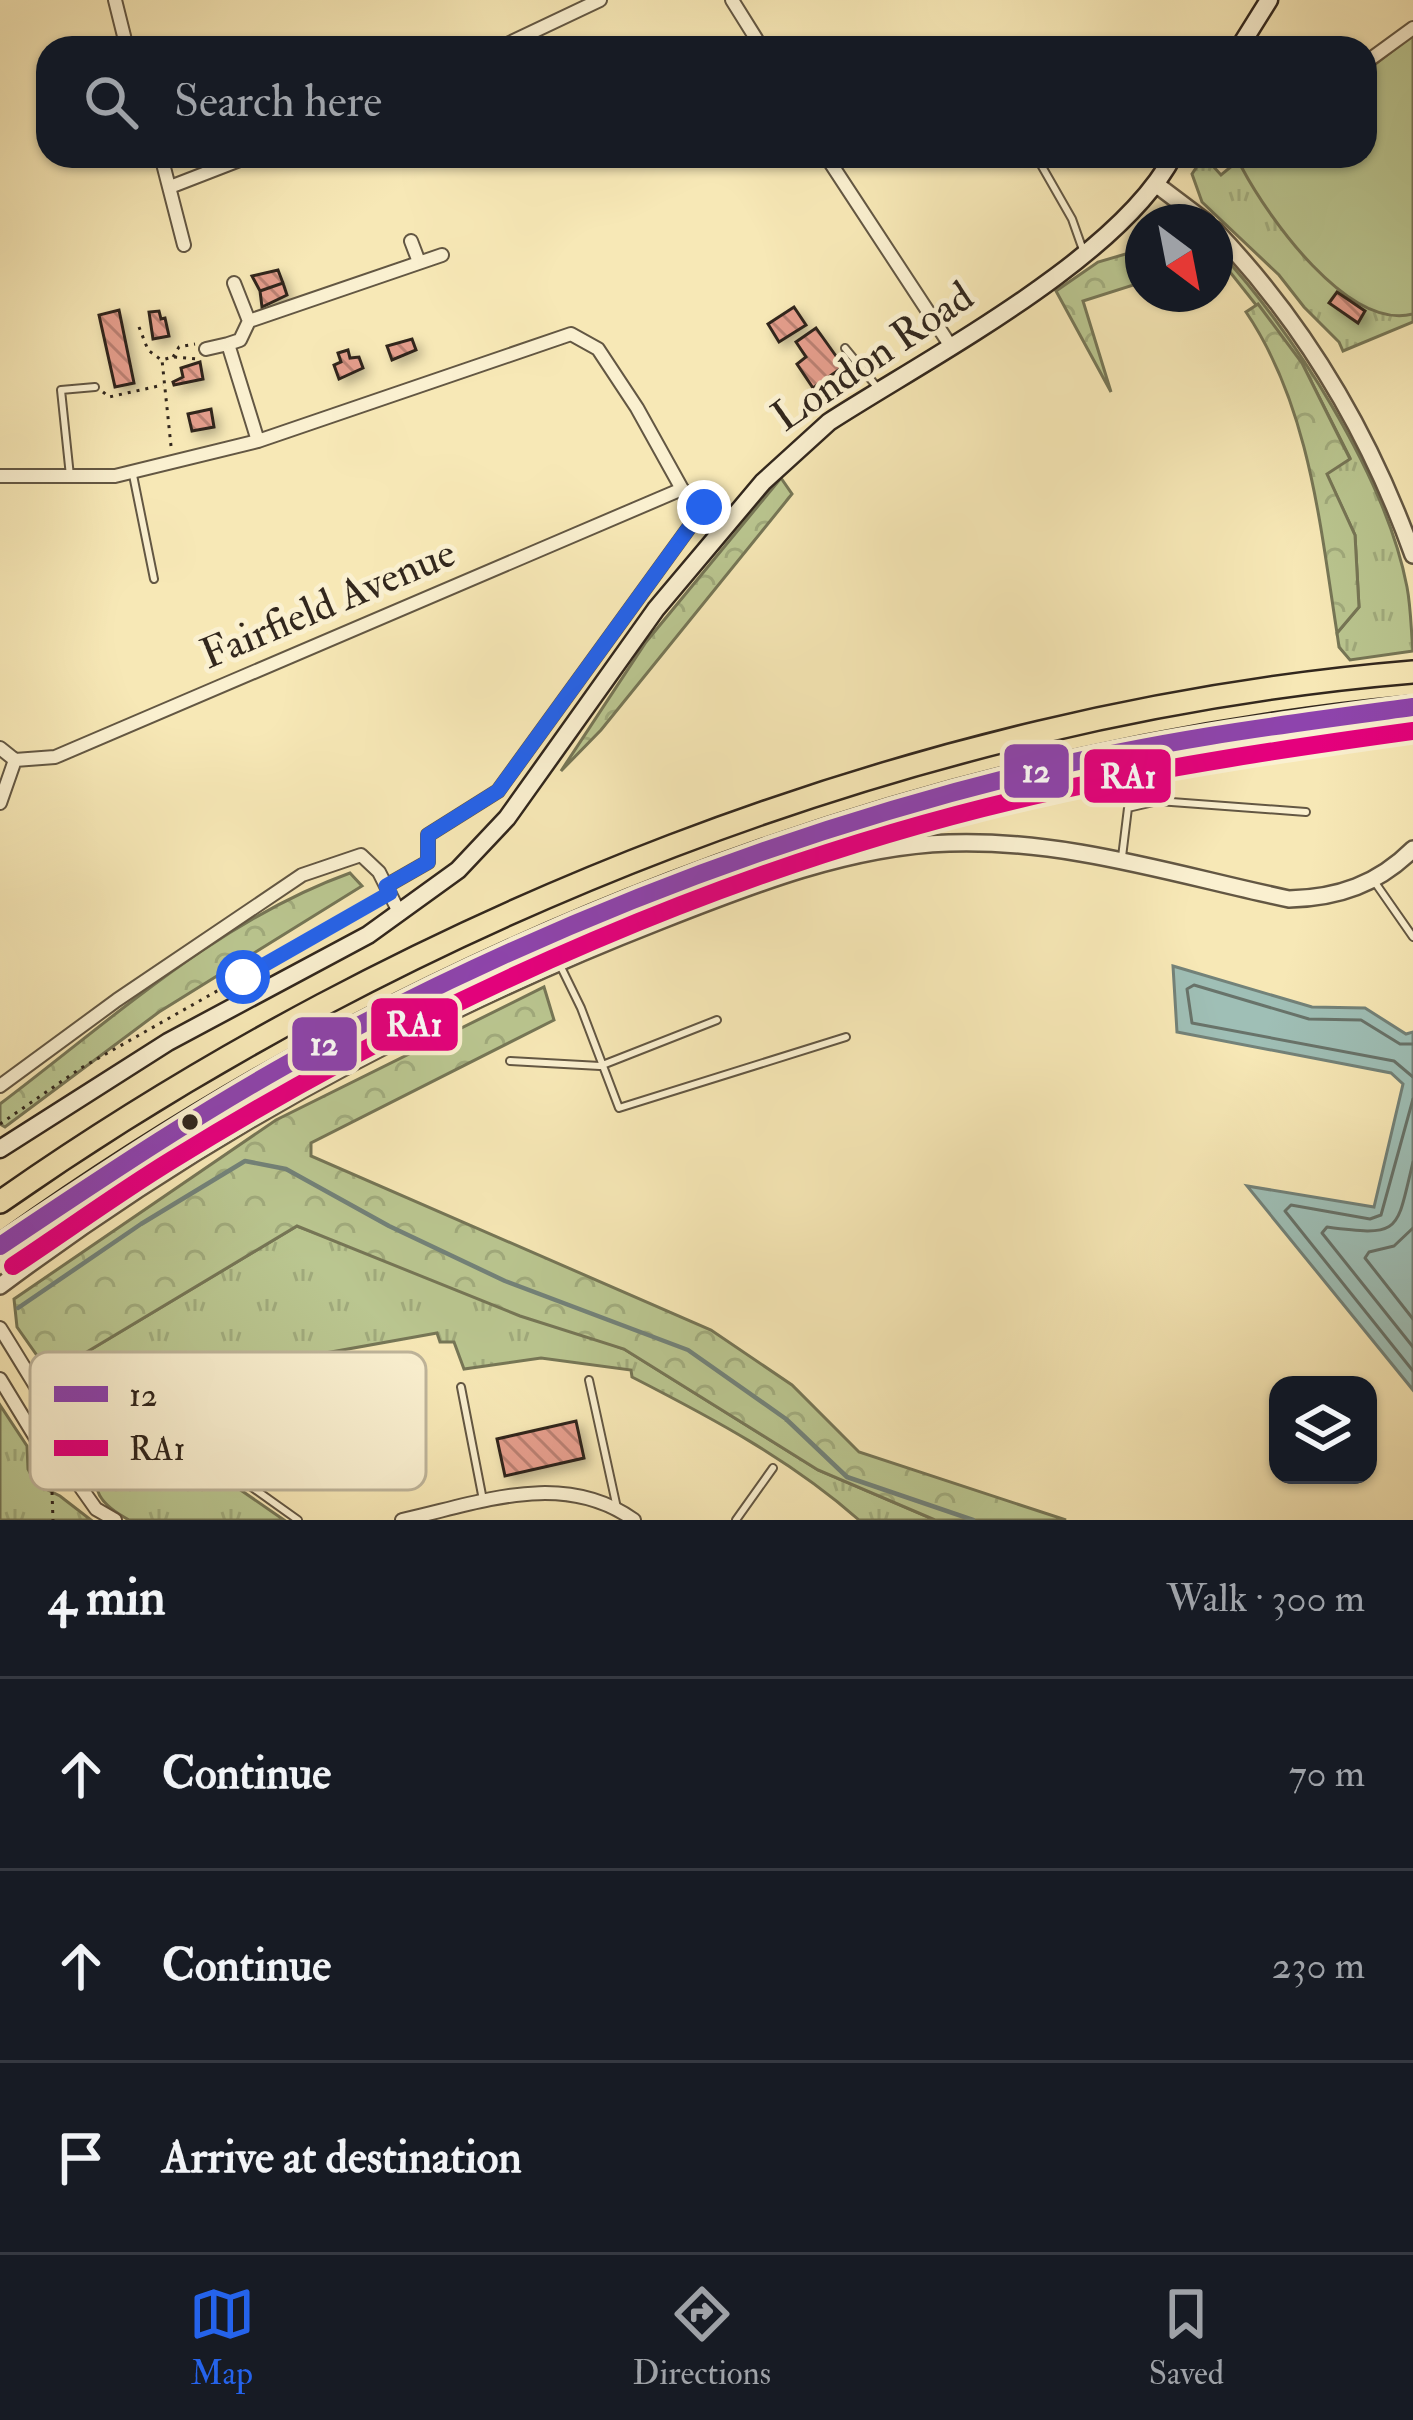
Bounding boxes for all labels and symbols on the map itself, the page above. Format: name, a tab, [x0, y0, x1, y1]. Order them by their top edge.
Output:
north arrow	[1125, 204, 1233, 312]
street label: London Road	[762, 271, 984, 443]
route end	[677, 480, 731, 534]
street label: Fairfield Avenue	[193, 527, 463, 681]
line badge: 12	[1002, 742, 1071, 800]
line badge: RA1	[1082, 747, 1173, 805]
text: 12	[1022, 751, 1051, 792]
text: RA1	[1100, 757, 1156, 798]
route start	[216, 950, 270, 1004]
line badge: RA1	[369, 996, 460, 1053]
text: RA1	[386, 1005, 442, 1046]
line badge: 12	[290, 1015, 359, 1073]
text: 12	[310, 1024, 339, 1065]
unlabelled marker	[179, 1111, 201, 1133]
legend	[30, 1352, 426, 1490]
text: 12	[129, 1375, 158, 1416]
text: RA1	[129, 1429, 185, 1470]

